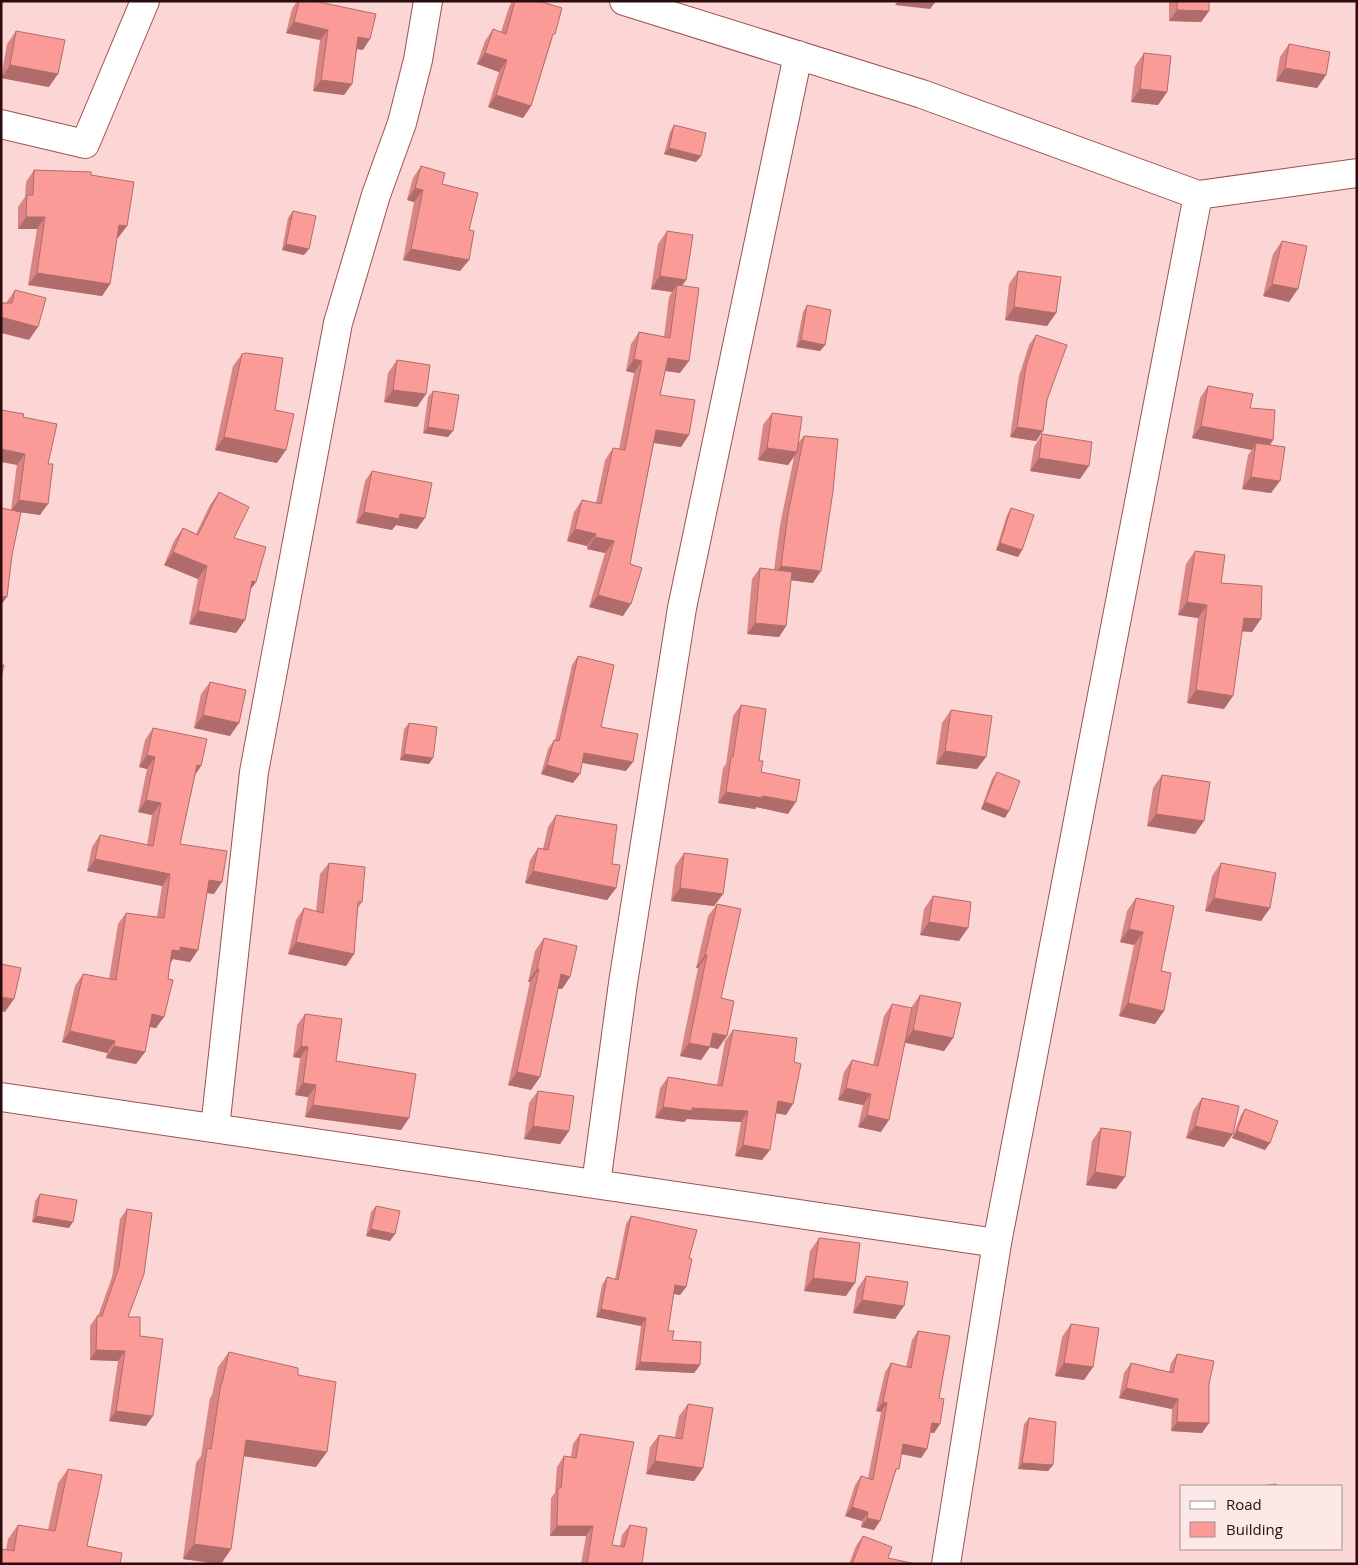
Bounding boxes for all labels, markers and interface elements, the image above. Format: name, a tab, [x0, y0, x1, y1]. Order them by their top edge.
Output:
legend	[1180, 1485, 1343, 1550]
text: Road	[1226, 1494, 1262, 1514]
text: Building	[1226, 1519, 1283, 1539]

